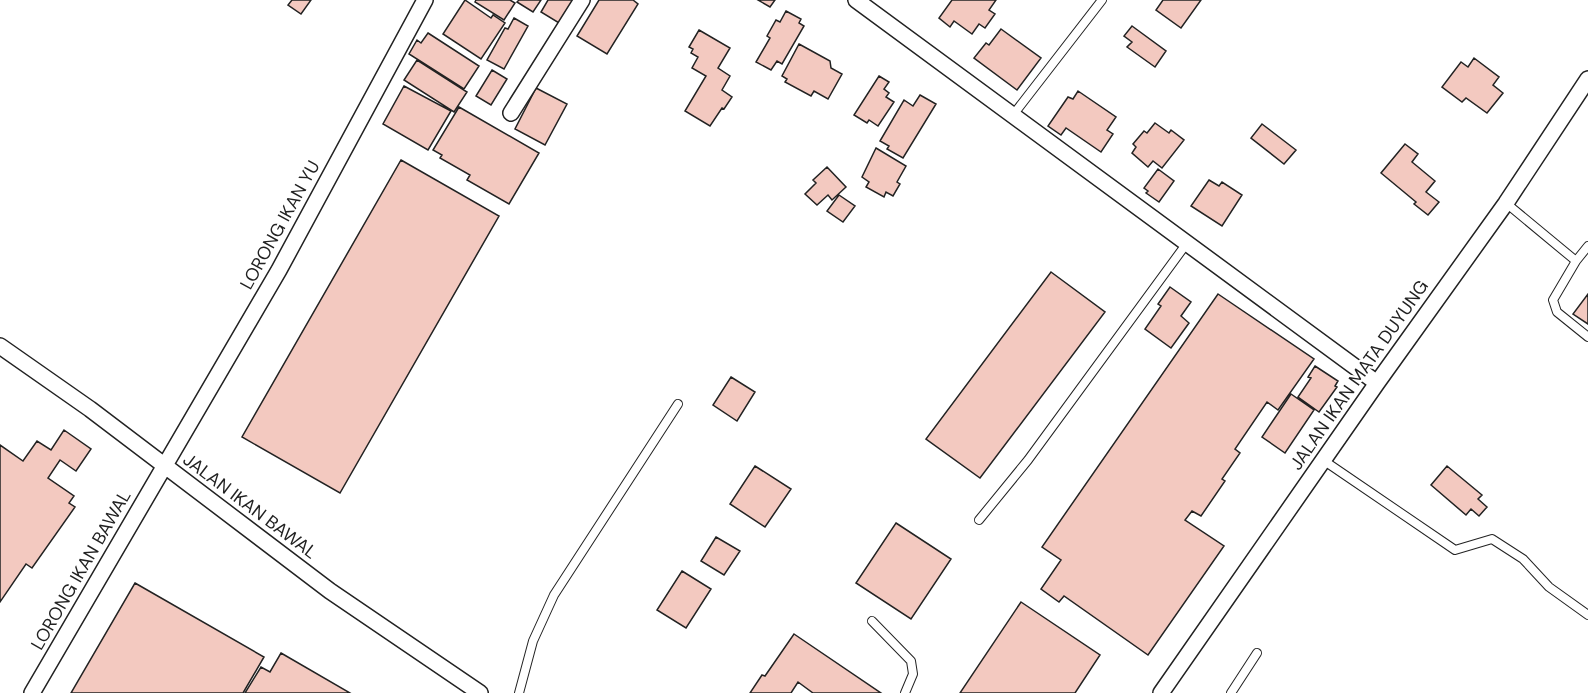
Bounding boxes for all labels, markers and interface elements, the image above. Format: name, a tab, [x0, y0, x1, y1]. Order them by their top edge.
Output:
street label: LORONG IKAN YU	[235, 156, 325, 294]
street label: JALAN IKAN MATA DUYUNG	[1284, 275, 1434, 475]
street label: JALAN IKAN BAWAL	[178, 448, 322, 564]
street label: LORONG IKAN BAWAL	[25, 486, 137, 654]

